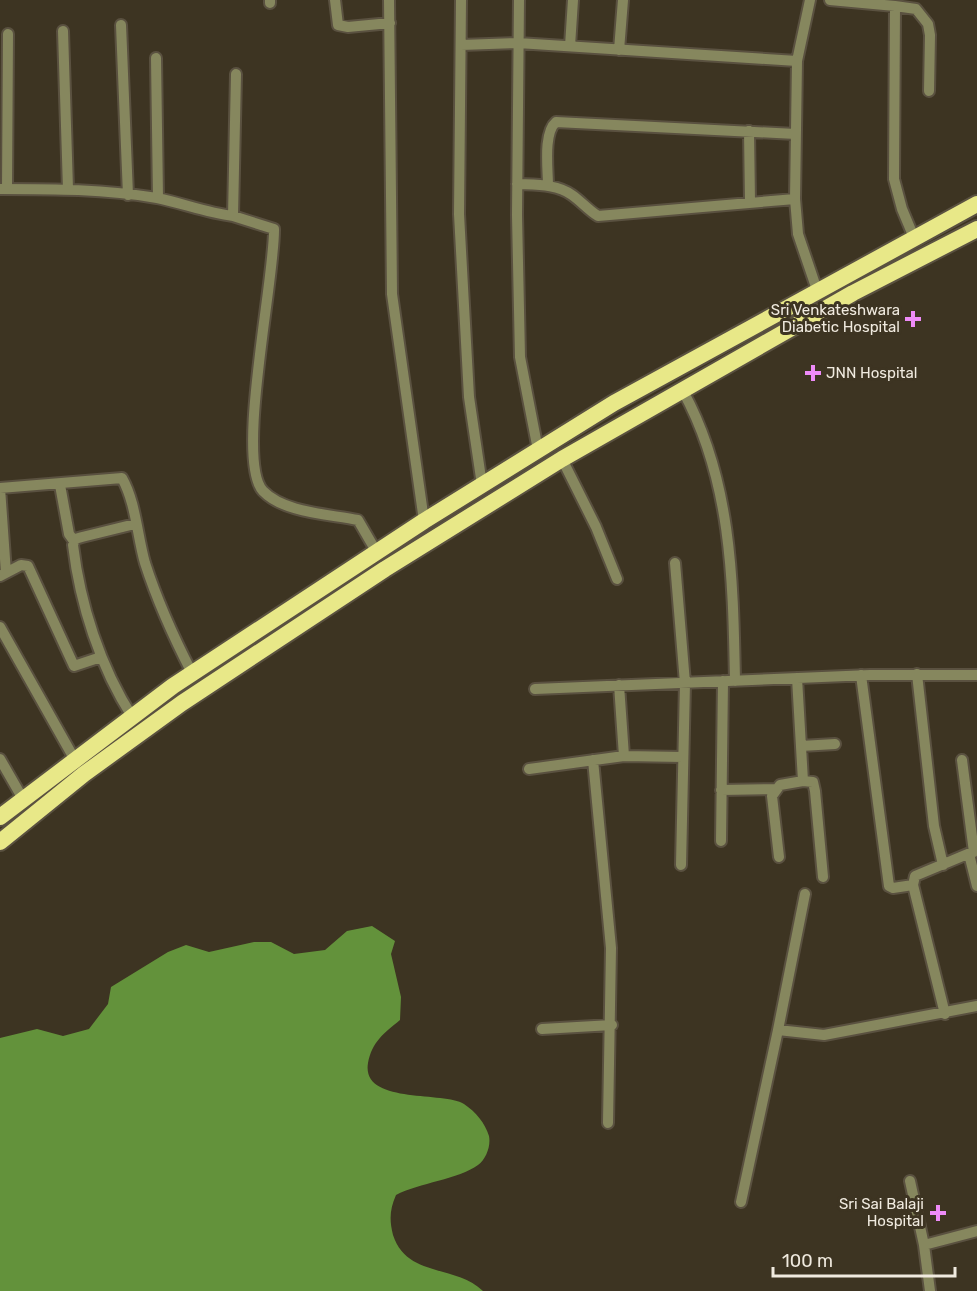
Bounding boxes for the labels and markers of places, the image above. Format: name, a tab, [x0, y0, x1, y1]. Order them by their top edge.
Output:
place label: Sri Venkateshwara Diabetic Hospital	[771, 301, 900, 336]
marker: Sri Venkateshwara Diabetic Hospital	[904, 310, 922, 328]
marker: JNN Hospital	[804, 364, 822, 382]
place label: JNN Hospital	[826, 364, 917, 382]
place label: Sri Sai Balaji Hospital	[839, 1195, 924, 1230]
marker: Sri Sai Balaji Hospital	[929, 1204, 947, 1222]

